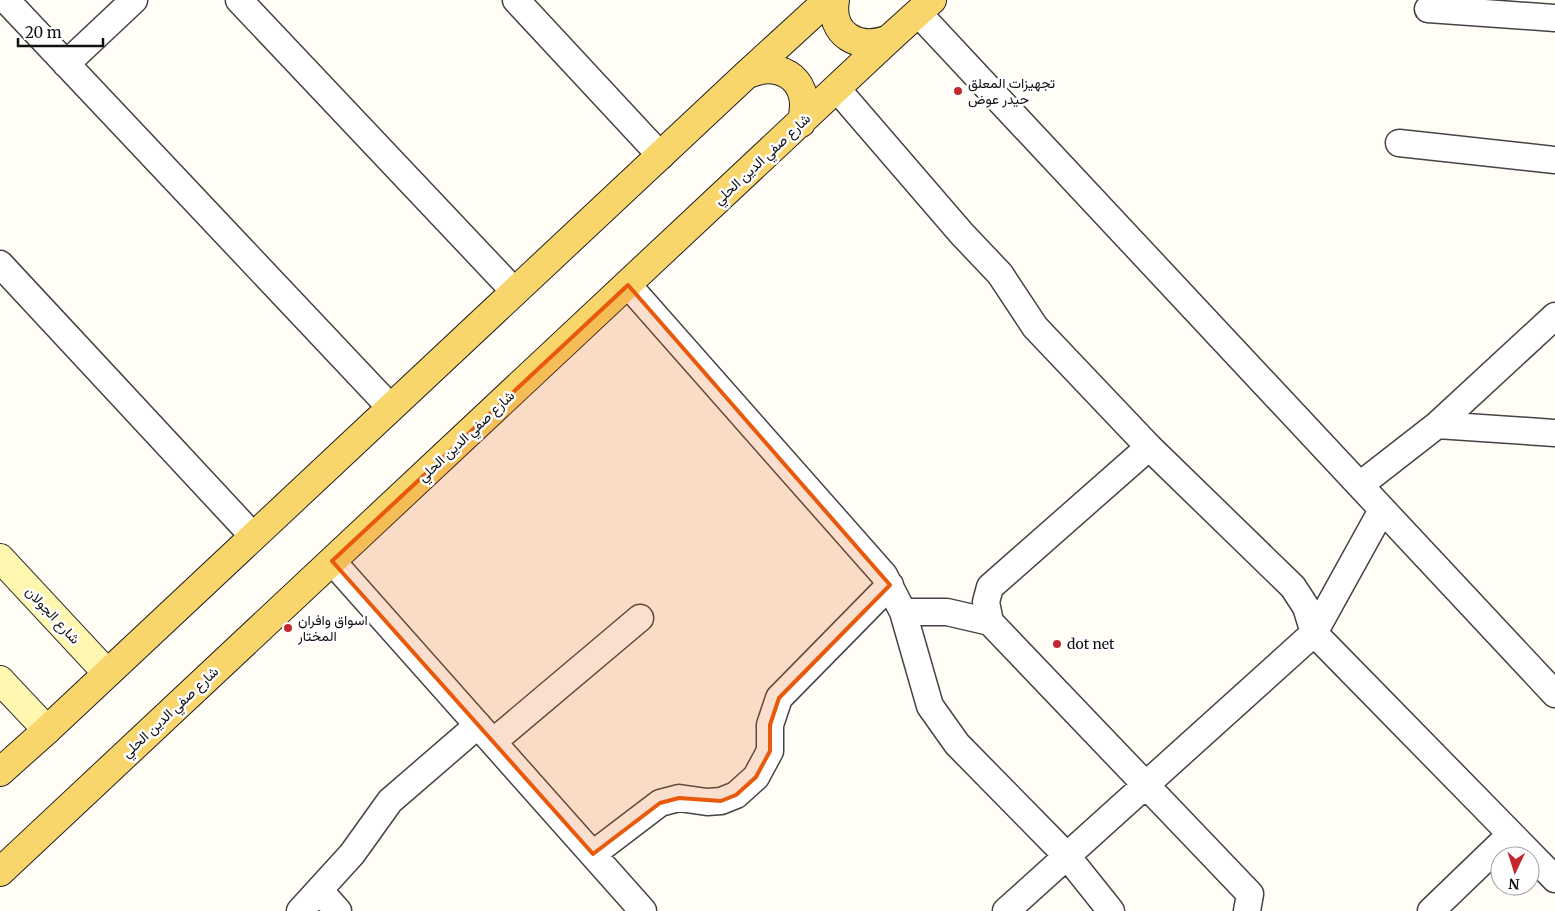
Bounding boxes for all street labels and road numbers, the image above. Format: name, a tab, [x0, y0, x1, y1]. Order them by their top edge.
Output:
street label: شارع صفي الدين الحلي	[710, 109, 816, 211]
street label: شارع صفي الدين الحلي	[414, 386, 520, 488]
street label: شارع الجولان	[20, 583, 84, 649]
street label: شارع صفي الدين الحلي	[118, 662, 224, 764]

